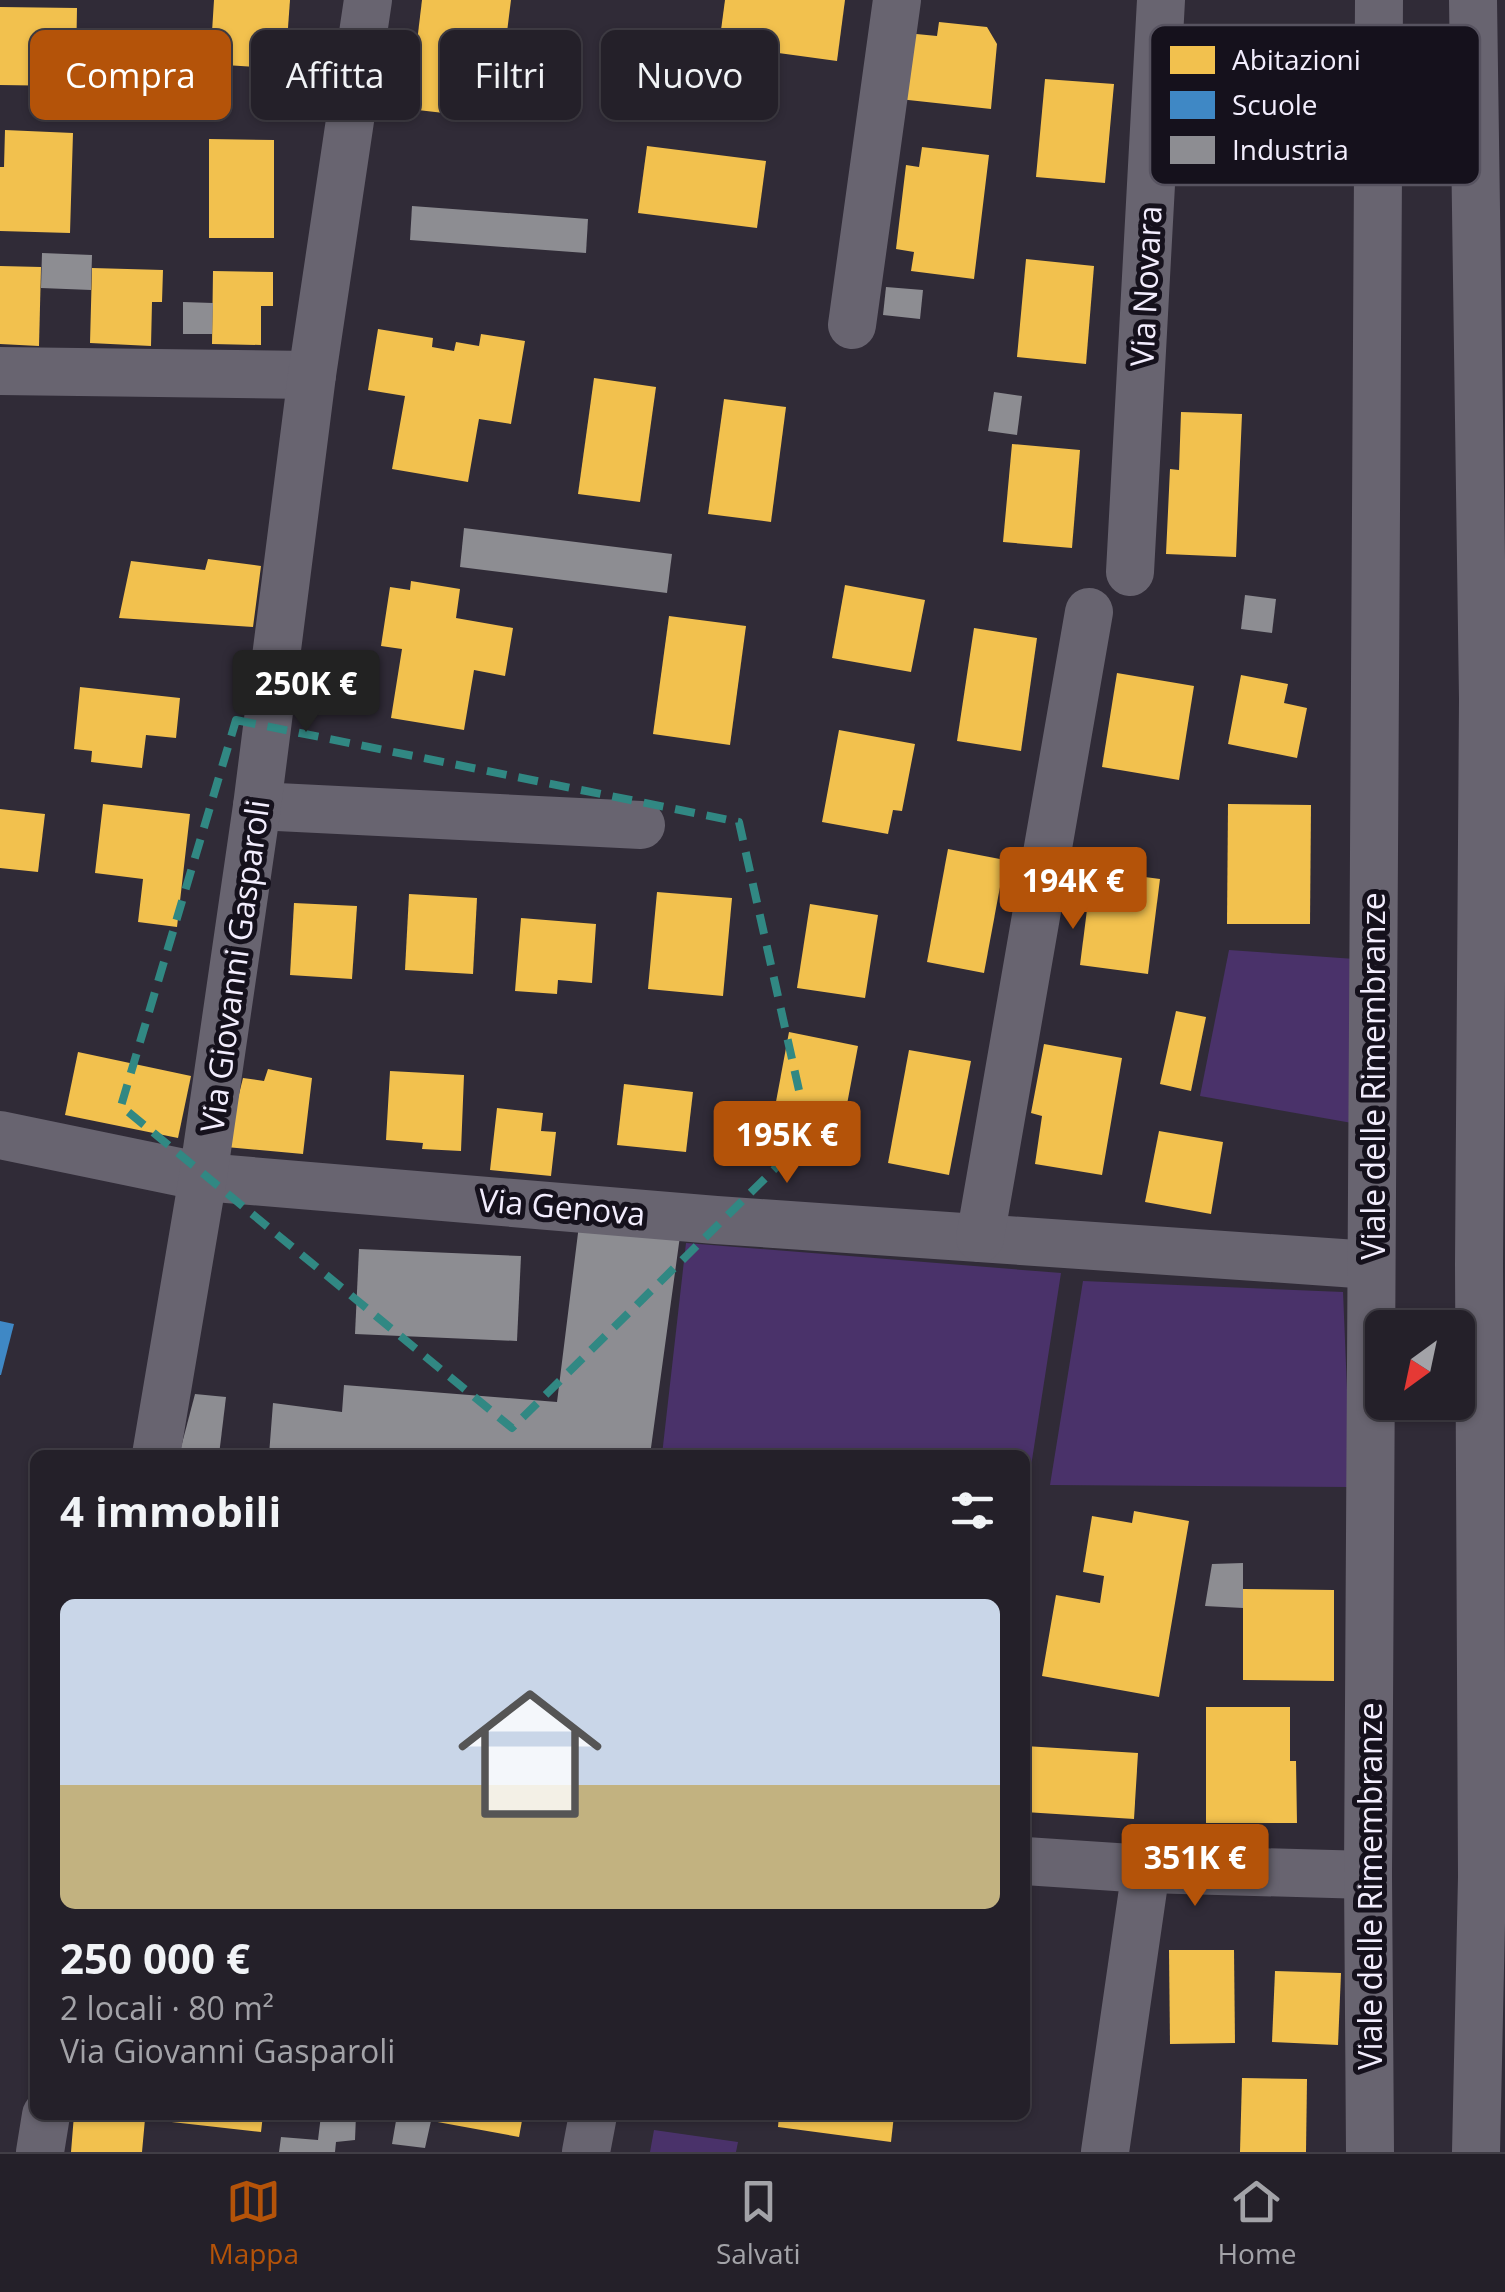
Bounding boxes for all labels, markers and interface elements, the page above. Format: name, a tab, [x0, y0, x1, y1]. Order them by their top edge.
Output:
legend	[1150, 25, 1480, 185]
chip: Compra	[30, 30, 231, 120]
chip: Affitta	[251, 30, 420, 120]
chip: Filtri	[440, 30, 581, 120]
chip: Nuovo	[601, 30, 778, 120]
text: Abitazioni	[1232, 40, 1361, 78]
text: Scuole	[1232, 85, 1318, 123]
text: Industria	[1232, 130, 1349, 168]
street label: Via Novara	[1119, 204, 1171, 368]
pin: 250K €	[225, 650, 387, 735]
text: 250K €	[255, 661, 357, 704]
street label: Via Giovanni Gasparoli	[189, 797, 279, 1135]
pin: 194K €	[992, 847, 1154, 932]
text: 194K €	[1022, 858, 1124, 901]
street label: Viale delle Rimembranze	[1351, 892, 1394, 1260]
pin: 195K €	[706, 1101, 868, 1186]
text: 195K €	[736, 1112, 838, 1155]
street label: Via Genova	[477, 1177, 647, 1235]
north arrow	[1365, 1310, 1475, 1420]
map controls	[1365, 1310, 1475, 1420]
text: 4 immobili	[60, 1482, 281, 1539]
icon: filters	[945, 1483, 1000, 1538]
icon: home	[440, 1664, 620, 1844]
street label: Viale delle Rimembranze	[1348, 1702, 1391, 2070]
pin: 351K €	[1114, 1824, 1276, 1909]
text: 351K €	[1144, 1835, 1246, 1878]
text: 250 000 €	[60, 1929, 250, 1986]
text: 2 locali · 80 m²	[60, 1986, 274, 2029]
text: Via Giovanni Gasparoli	[60, 2029, 395, 2072]
tab: Mappa	[208, 2174, 299, 2272]
tab: Salvati	[716, 2174, 801, 2272]
tab: Home	[1217, 2174, 1297, 2272]

